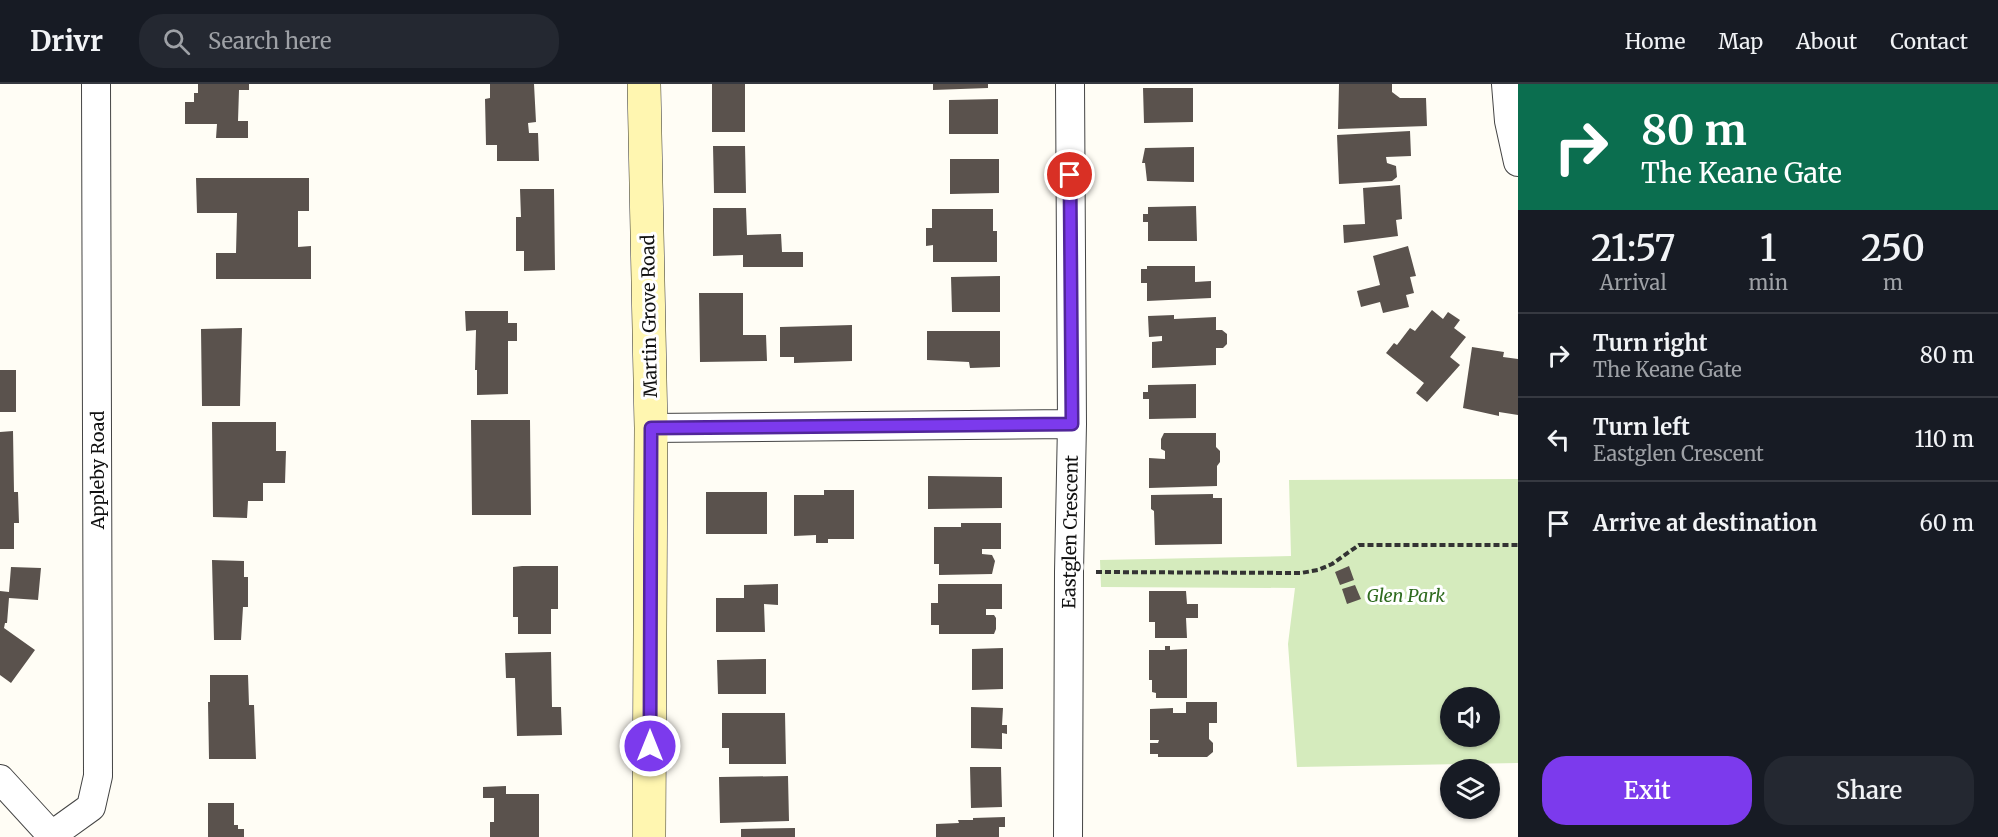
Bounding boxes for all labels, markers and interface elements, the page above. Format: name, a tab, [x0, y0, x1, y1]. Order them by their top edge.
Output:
search box	[139, 14, 559, 68]
text: Drivr	[30, 23, 103, 59]
icon: search	[160, 25, 193, 58]
text: Search here	[208, 27, 331, 55]
text: Home	[1625, 28, 1685, 55]
text: Map	[1718, 28, 1763, 55]
text: About	[1796, 28, 1857, 55]
text: Contact	[1890, 28, 1968, 55]
text: 80 m	[1641, 104, 1747, 156]
icon: right	[1542, 108, 1620, 186]
pin	[1044, 149, 1095, 200]
text: The Keane Gate	[1641, 156, 1842, 190]
icon: arrive	[1053, 158, 1086, 191]
text: 21:57	[1591, 226, 1676, 271]
text: 1	[1760, 226, 1776, 271]
text: 250	[1861, 226, 1925, 271]
street label: Martin Grove Road	[636, 234, 662, 398]
text: Arrival	[1600, 270, 1667, 295]
text: min	[1748, 270, 1788, 295]
text: m	[1883, 270, 1903, 295]
text: Turn right	[1593, 329, 1707, 357]
icon: right	[1542, 339, 1575, 372]
text: 80 m	[1920, 341, 1974, 369]
text: The Keane Gate	[1593, 357, 1742, 382]
street label: Appleby Road	[86, 411, 109, 530]
text: Turn left	[1593, 413, 1690, 441]
icon: left	[1542, 423, 1575, 456]
text: 110 m	[1915, 425, 1974, 453]
text: Eastglen Crescent	[1593, 441, 1764, 466]
street label: Eastglen Crescent	[1057, 455, 1083, 609]
icon: arrive	[1542, 507, 1575, 540]
text: Arrive at destination	[1593, 509, 1817, 537]
text: 60 m	[1920, 509, 1974, 537]
park label: Glen Park	[1367, 584, 1445, 607]
map controls	[1440, 687, 1500, 819]
button: sound	[1440, 687, 1500, 747]
position arrow	[618, 714, 682, 778]
button: Exit	[1542, 756, 1752, 825]
button: Share	[1764, 756, 1974, 825]
button: layers	[1440, 759, 1500, 819]

